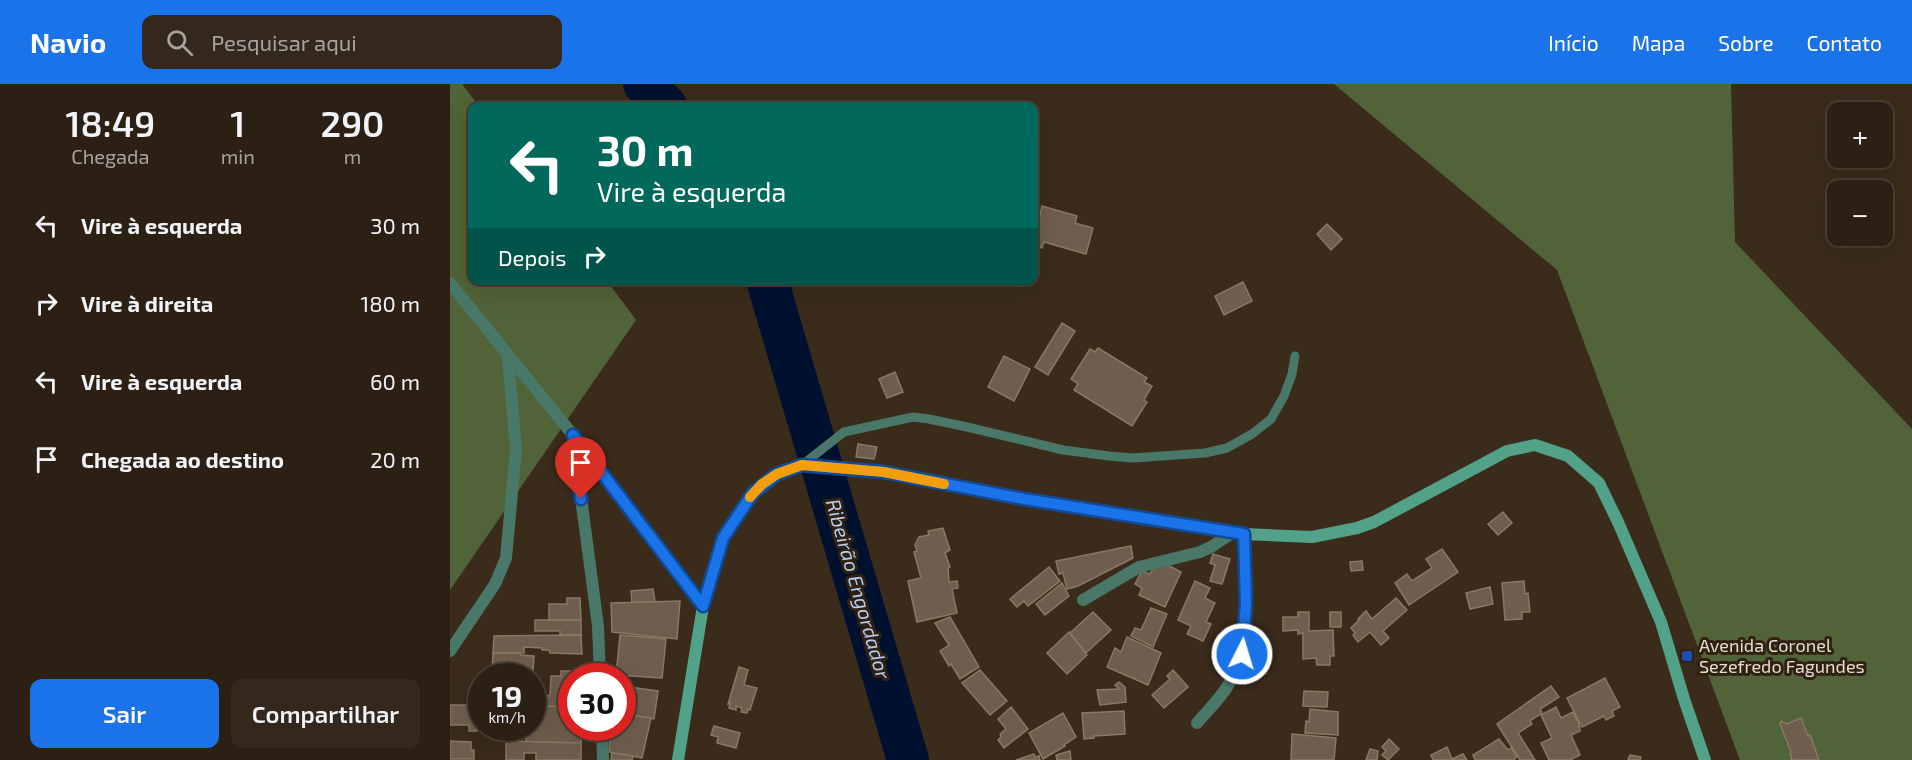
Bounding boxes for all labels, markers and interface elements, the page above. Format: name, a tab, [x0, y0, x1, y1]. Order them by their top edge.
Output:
search box	[142, 15, 562, 69]
text: Navio	[30, 25, 106, 59]
icon: search	[163, 26, 196, 59]
text: Pesquisar aqui	[211, 29, 357, 55]
text: Início	[1548, 30, 1599, 55]
text: Mapa	[1632, 30, 1685, 55]
text: Sobre	[1718, 30, 1773, 55]
text: Contato	[1806, 30, 1882, 55]
text: 18:49	[66, 101, 155, 144]
text: 1	[230, 101, 245, 144]
text: 290	[321, 101, 384, 144]
map controls	[1827, 102, 1893, 246]
button: +	[1827, 102, 1893, 168]
text: 30 m	[597, 124, 693, 174]
icon: left	[498, 126, 576, 204]
text: Chegada	[71, 144, 150, 168]
text: min	[221, 144, 255, 168]
text: m	[344, 144, 361, 168]
text: Vire à esquerda	[597, 175, 786, 207]
button: −	[1827, 180, 1893, 246]
icon: left	[30, 209, 63, 242]
text: Vire à esquerda	[81, 212, 242, 238]
text: 30 m	[370, 212, 420, 238]
icon: right	[578, 240, 611, 273]
text: Depois	[498, 244, 566, 270]
icon: right	[30, 287, 63, 320]
text: Vire à direita	[81, 290, 213, 316]
text: 180 m	[360, 290, 420, 316]
icon: left	[30, 365, 63, 398]
text: Vire à esquerda	[81, 368, 242, 394]
text: 60 m	[370, 368, 420, 394]
pin	[555, 437, 606, 499]
icon: arrive	[30, 443, 63, 476]
text: Chegada ao destino	[81, 446, 284, 472]
text: 20 m	[370, 446, 420, 472]
icon: arrive	[564, 446, 597, 479]
water label: Ribeirão Engordador	[822, 496, 896, 683]
position arrow	[1210, 622, 1274, 686]
place label: Avenida Coronel Sezefredo Fagundes	[1699, 634, 1865, 677]
marker: Avenida Coronel Sezefredo Fagundes	[1680, 649, 1694, 663]
speed limit sign: 30	[558, 663, 636, 741]
text: 19	[492, 677, 522, 713]
button: Sair	[30, 679, 219, 748]
button: Compartilhar	[231, 679, 420, 748]
text: km/h	[488, 708, 526, 726]

